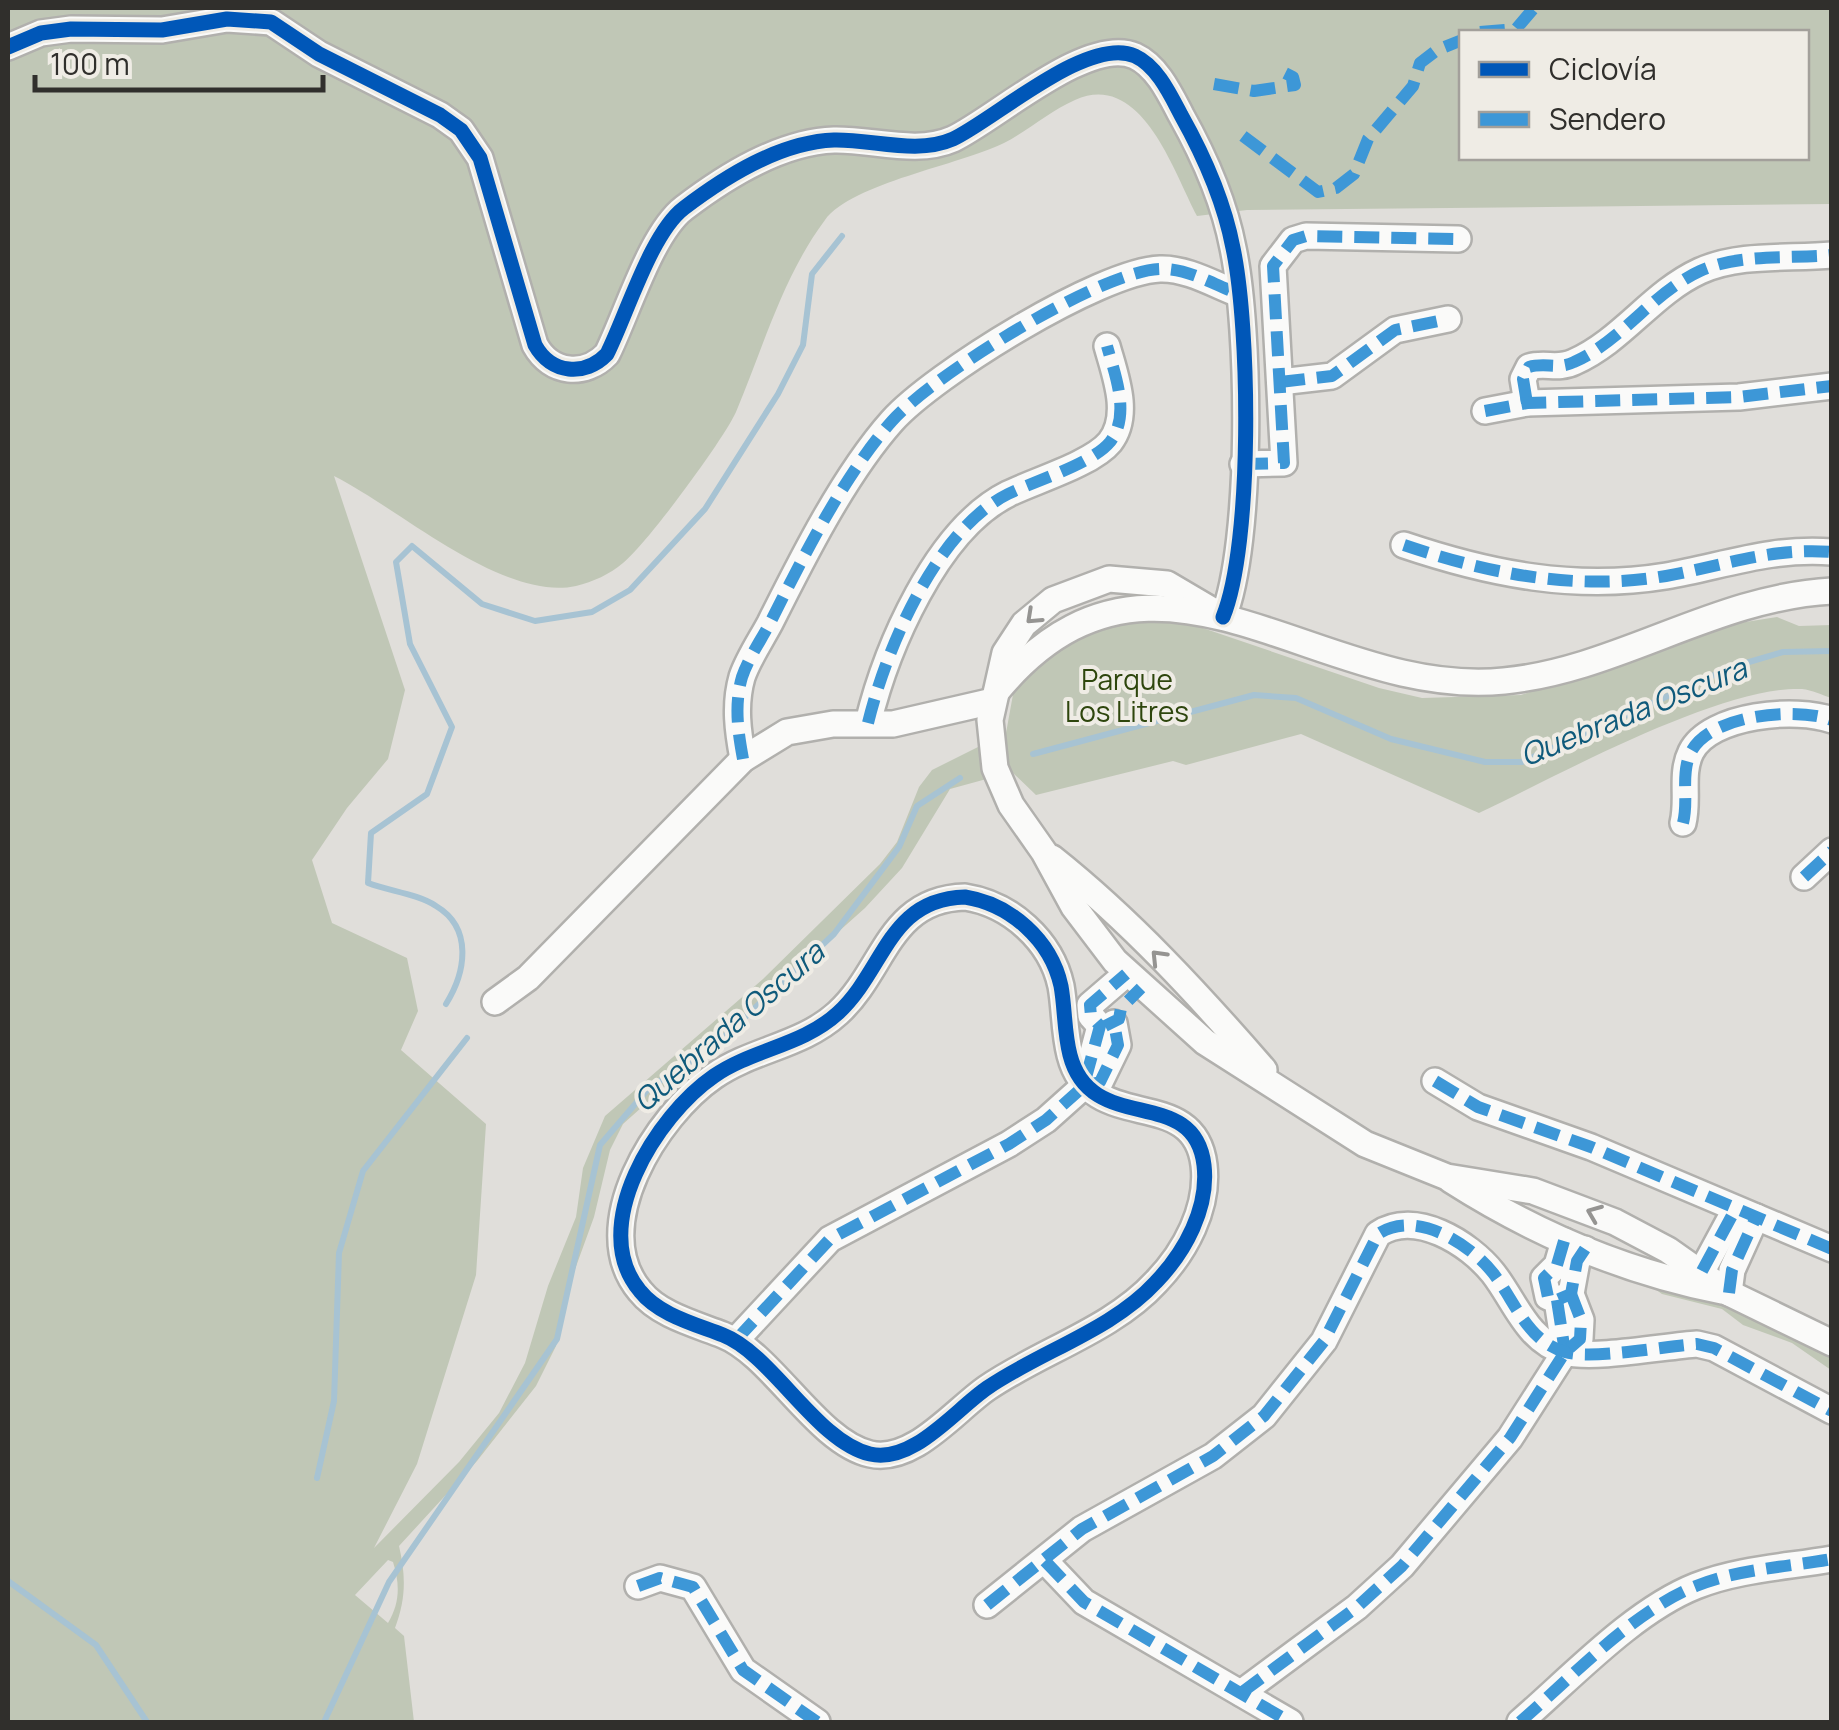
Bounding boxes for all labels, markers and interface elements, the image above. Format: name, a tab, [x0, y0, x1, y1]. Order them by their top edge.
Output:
scale bar	[35, 30, 322, 92]
legend	[1459, 30, 1809, 160]
text: 100 m	[50, 43, 130, 84]
text: Ciclovía	[1549, 48, 1657, 89]
text: Sendero	[1549, 98, 1666, 139]
one-way arrow	[1027, 605, 1045, 623]
water label: Quebrada Oscura	[1514, 646, 1754, 775]
park label: Parque Los Litres	[1065, 660, 1189, 730]
water label: Quebrada Oscura	[624, 931, 833, 1120]
one-way arrow	[1152, 950, 1170, 968]
one-way arrow	[1586, 1205, 1604, 1225]

